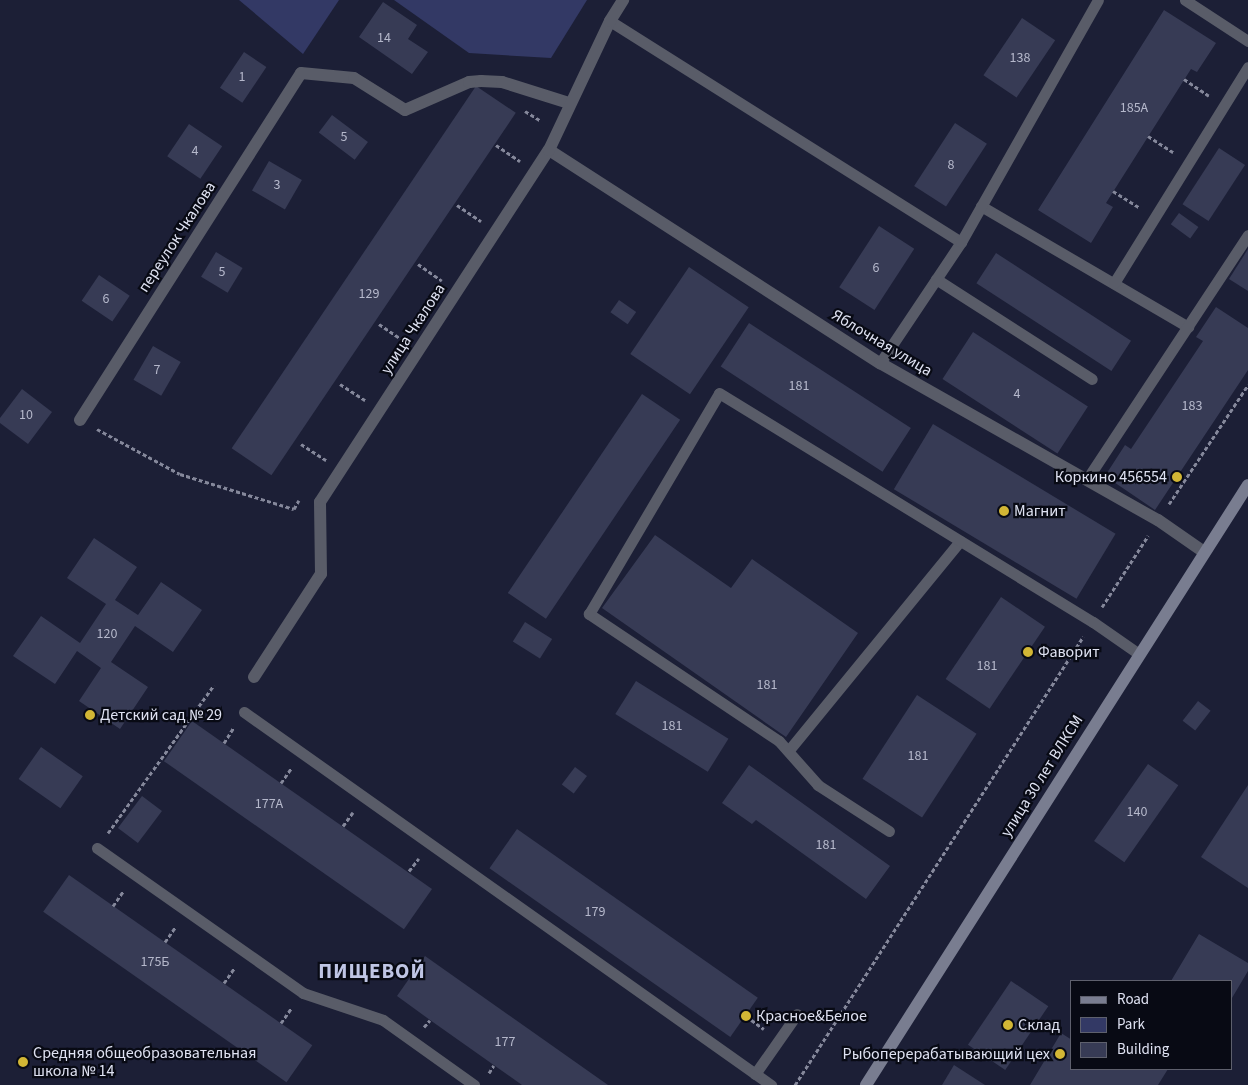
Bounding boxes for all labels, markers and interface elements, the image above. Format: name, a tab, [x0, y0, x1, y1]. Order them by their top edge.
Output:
house number: 14	[377, 30, 391, 46]
house number: 138	[1010, 50, 1030, 66]
house number: 1	[239, 69, 245, 85]
house number: 185А	[1120, 100, 1148, 116]
house number: 5	[341, 129, 347, 145]
house number: 4	[192, 143, 198, 159]
house number: 8	[948, 157, 954, 173]
house number: 3	[274, 177, 280, 193]
street label: переулок Чкалова	[134, 178, 220, 296]
house number: 6	[873, 260, 879, 276]
house number: 5	[219, 264, 225, 280]
street label: улица Чкалова	[377, 280, 449, 378]
house number: 129	[359, 286, 379, 302]
house number: 6	[103, 291, 109, 307]
street label: Яблочная улица	[828, 306, 936, 380]
house number: 7	[154, 362, 160, 378]
house number: 181	[789, 378, 809, 394]
house number: 4	[1014, 386, 1020, 402]
house number: 183	[1182, 398, 1202, 414]
house number: 10	[19, 407, 33, 423]
place label: Коркино 456554	[1055, 467, 1167, 487]
marker: Коркино 456554	[1171, 471, 1183, 483]
place label: Магнит	[1014, 501, 1066, 521]
marker: Магнит	[998, 505, 1010, 517]
house number: 120	[97, 626, 117, 642]
place label: Фаворит	[1038, 642, 1100, 662]
marker: Фаворит	[1022, 646, 1034, 658]
house number: 181	[977, 658, 997, 674]
house number: 181	[757, 677, 777, 693]
place label: Детский сад № 29	[100, 705, 222, 725]
marker: Детский сад № 29	[84, 709, 96, 721]
street label: улица 30 лет ВЛКСМ	[997, 711, 1087, 841]
house number: 181	[662, 718, 682, 734]
house number: 181	[908, 748, 928, 764]
house number: 177А	[255, 796, 283, 812]
house number: 140	[1127, 804, 1147, 820]
house number: 181	[816, 837, 836, 853]
house number: 179	[585, 904, 605, 920]
house number: 175Б	[141, 954, 169, 970]
district label: ПИЩЕВОЙ	[317, 958, 427, 984]
legend	[1070, 980, 1233, 1070]
text: Road	[1117, 989, 1149, 1010]
place label: Красное&Белое	[756, 1006, 867, 1026]
marker: Красное&Белое	[740, 1010, 752, 1022]
text: Park	[1117, 1014, 1145, 1035]
place label: Склад	[1018, 1015, 1060, 1035]
marker: Склад	[1002, 1019, 1014, 1031]
house number: 177	[495, 1034, 515, 1050]
text: Building	[1117, 1039, 1169, 1060]
place label: Средняя общеобразовательная школа № 14	[33, 1043, 256, 1081]
place label: Рыбоперерабатывающий цех	[843, 1044, 1050, 1064]
marker: Рыбоперерабатывающий цех	[1054, 1048, 1066, 1060]
marker: Средняя общеобразовательная школа № 14	[17, 1056, 29, 1068]

